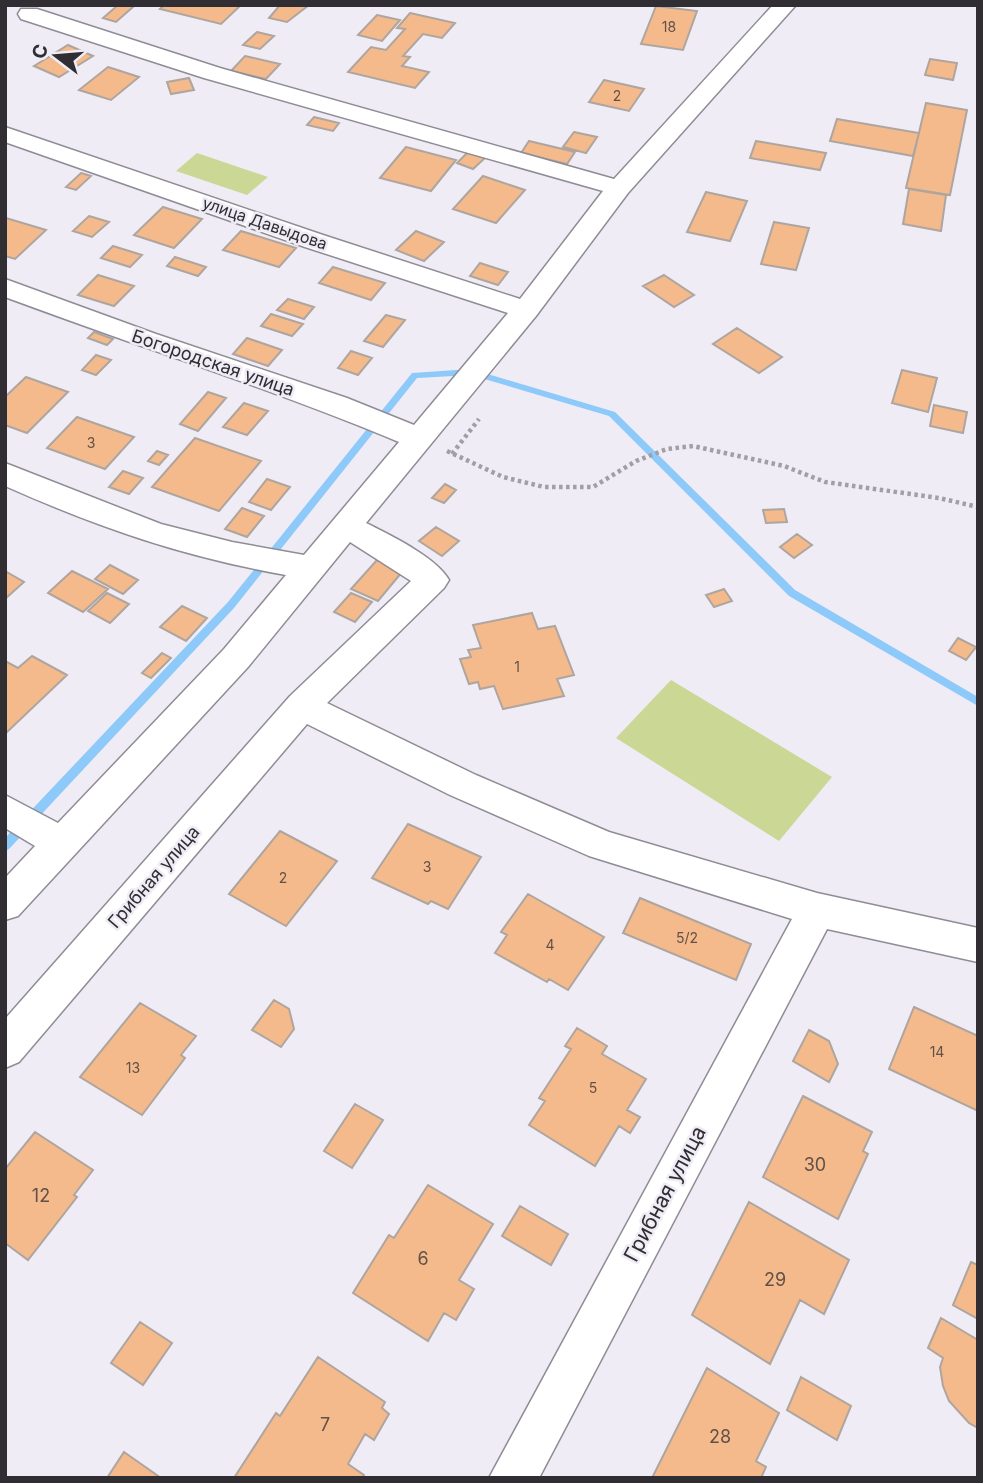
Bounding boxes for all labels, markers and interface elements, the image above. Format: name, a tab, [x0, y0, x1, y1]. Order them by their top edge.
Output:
house number: 18	[662, 18, 676, 35]
north arrow	[21, 21, 91, 91]
text: С	[27, 42, 53, 61]
house number: 2	[613, 87, 621, 104]
street label: улица Давыдова	[200, 192, 330, 254]
street label: Богородская улица	[129, 325, 297, 400]
house number: 3	[87, 434, 95, 451]
house number: 1	[514, 658, 520, 675]
street label: Грибная улица	[103, 821, 204, 932]
house number: 3	[423, 858, 431, 875]
house number: 2	[279, 869, 287, 886]
house number: 5/2	[676, 929, 698, 946]
house number: 4	[545, 936, 555, 953]
house number: 14	[930, 1043, 944, 1060]
house number: 13	[126, 1059, 140, 1076]
house number: 5	[589, 1079, 597, 1096]
street label: Грибная улица	[618, 1122, 711, 1266]
house number: 30	[804, 1154, 826, 1175]
house number: 12	[32, 1185, 50, 1206]
house number: 6	[417, 1248, 429, 1269]
house number: 29	[764, 1269, 786, 1290]
house number: 7	[320, 1414, 330, 1435]
house number: 28	[709, 1426, 731, 1447]

